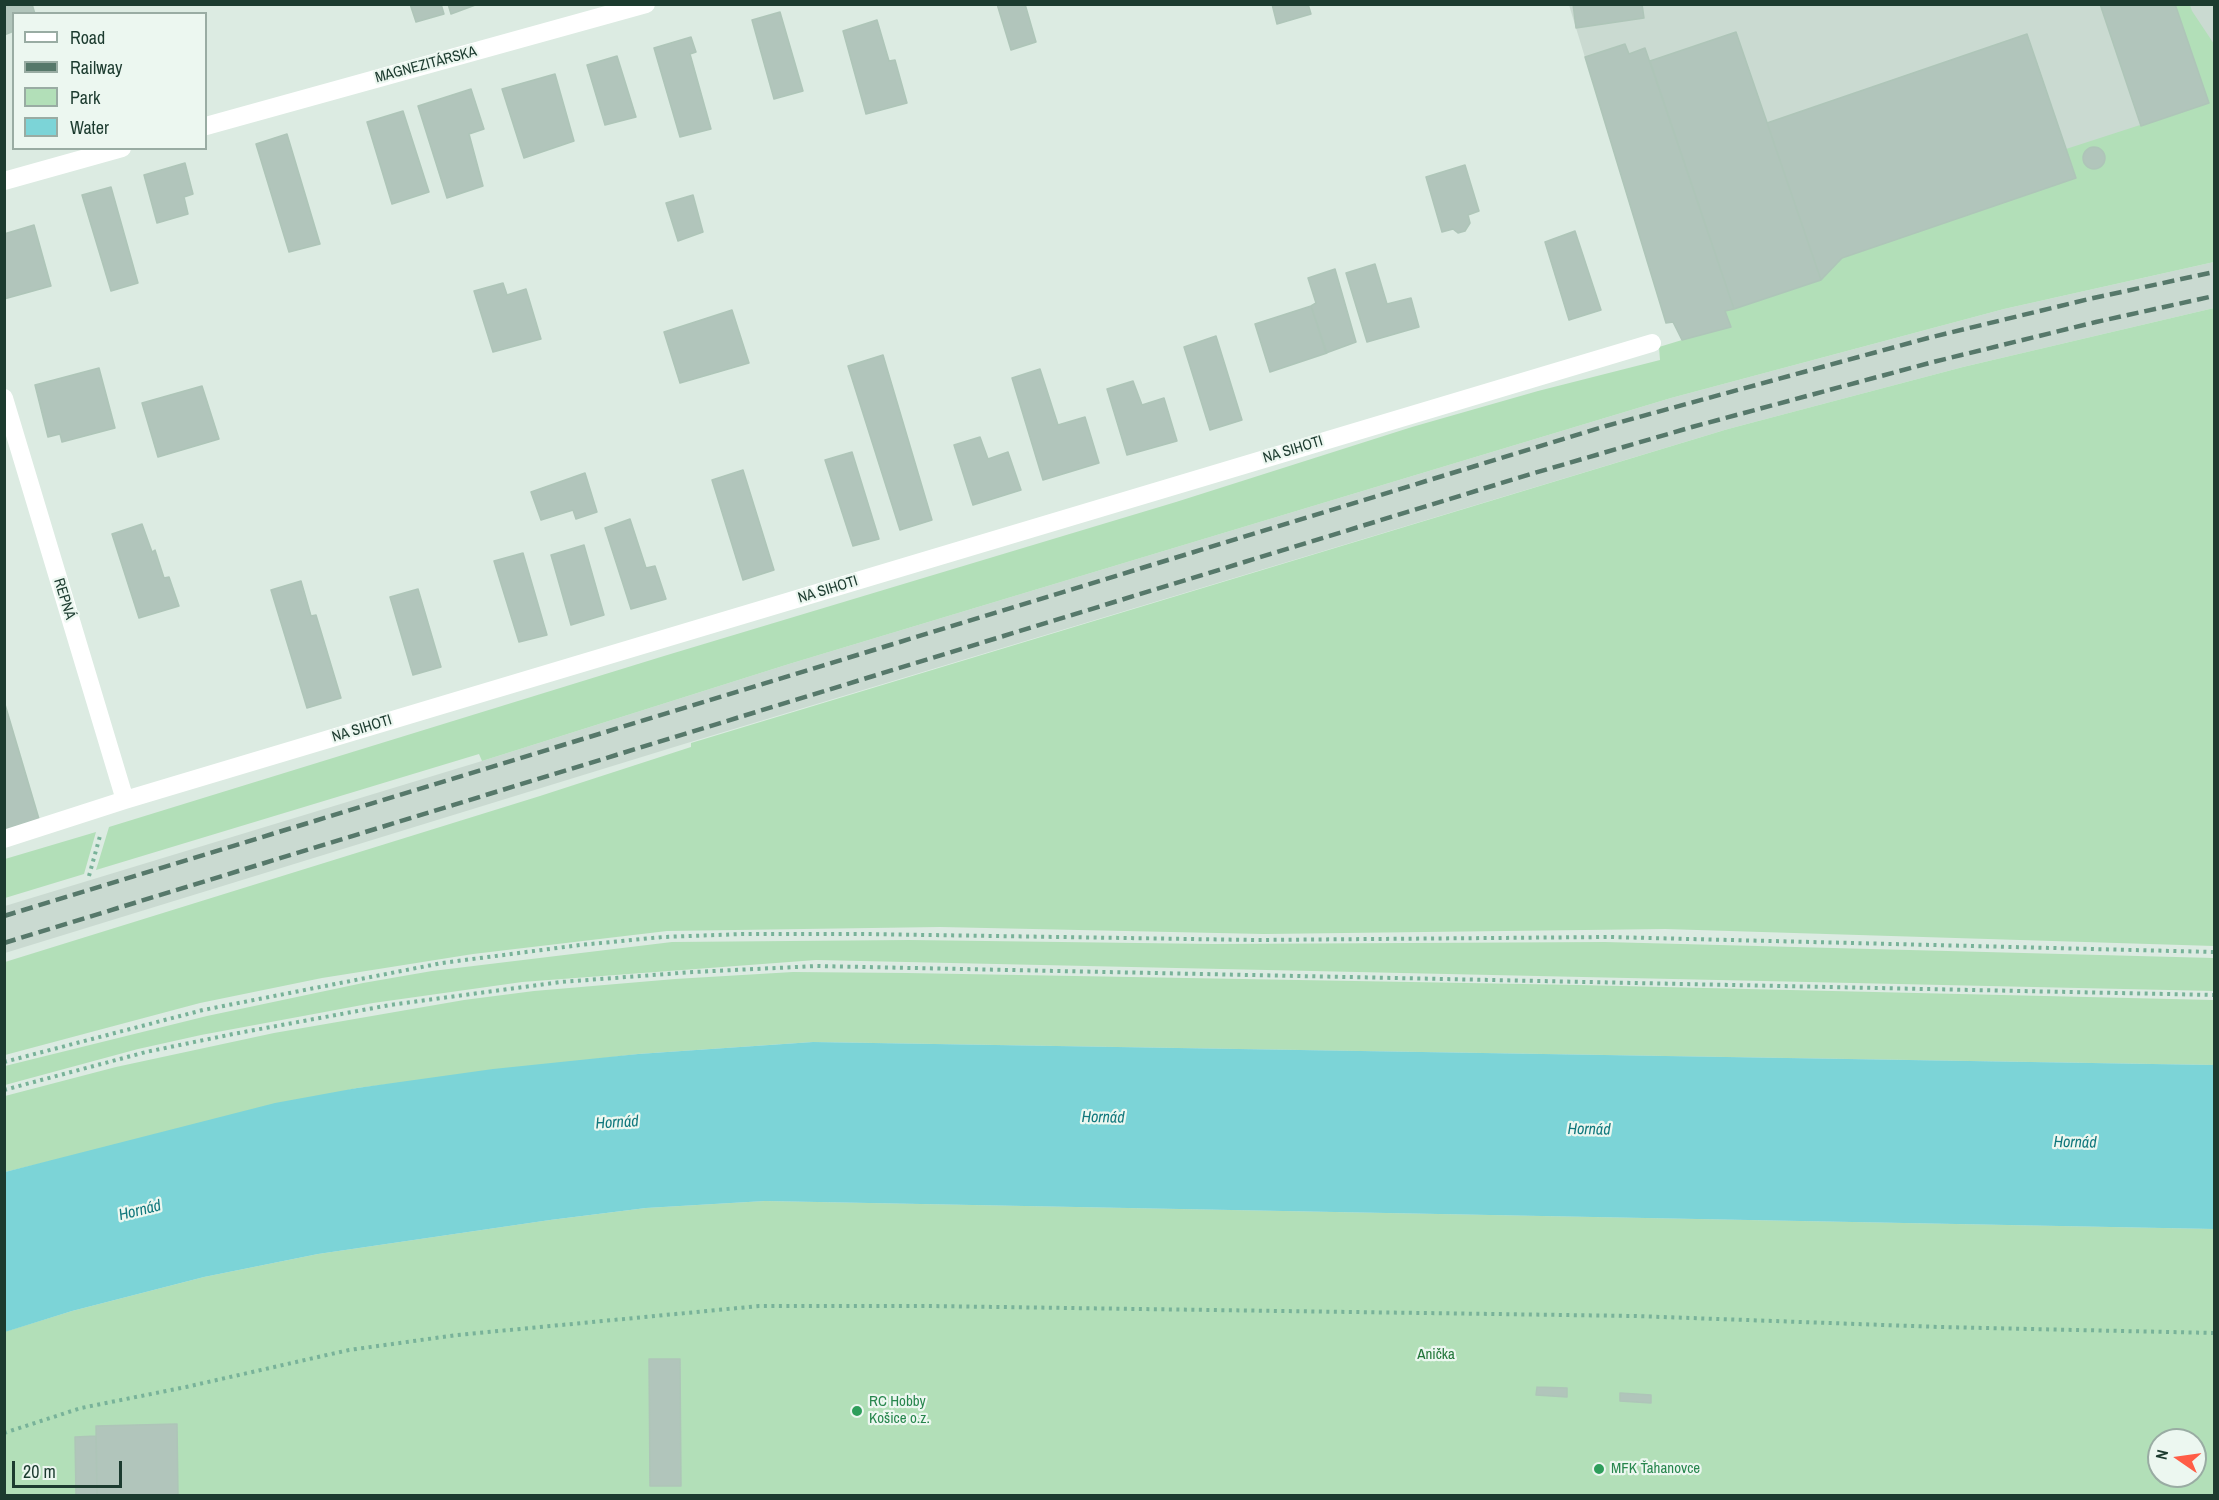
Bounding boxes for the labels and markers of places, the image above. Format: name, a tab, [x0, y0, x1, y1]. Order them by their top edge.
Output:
place label: RC Hobby Košice o.z.	[869, 1393, 930, 1428]
marker: RC Hobby Košice o.z.	[850, 1404, 864, 1418]
place label: MFK Ťahanovce	[1611, 1460, 1700, 1478]
marker: MFK Ťahanovce	[1592, 1462, 1606, 1476]

